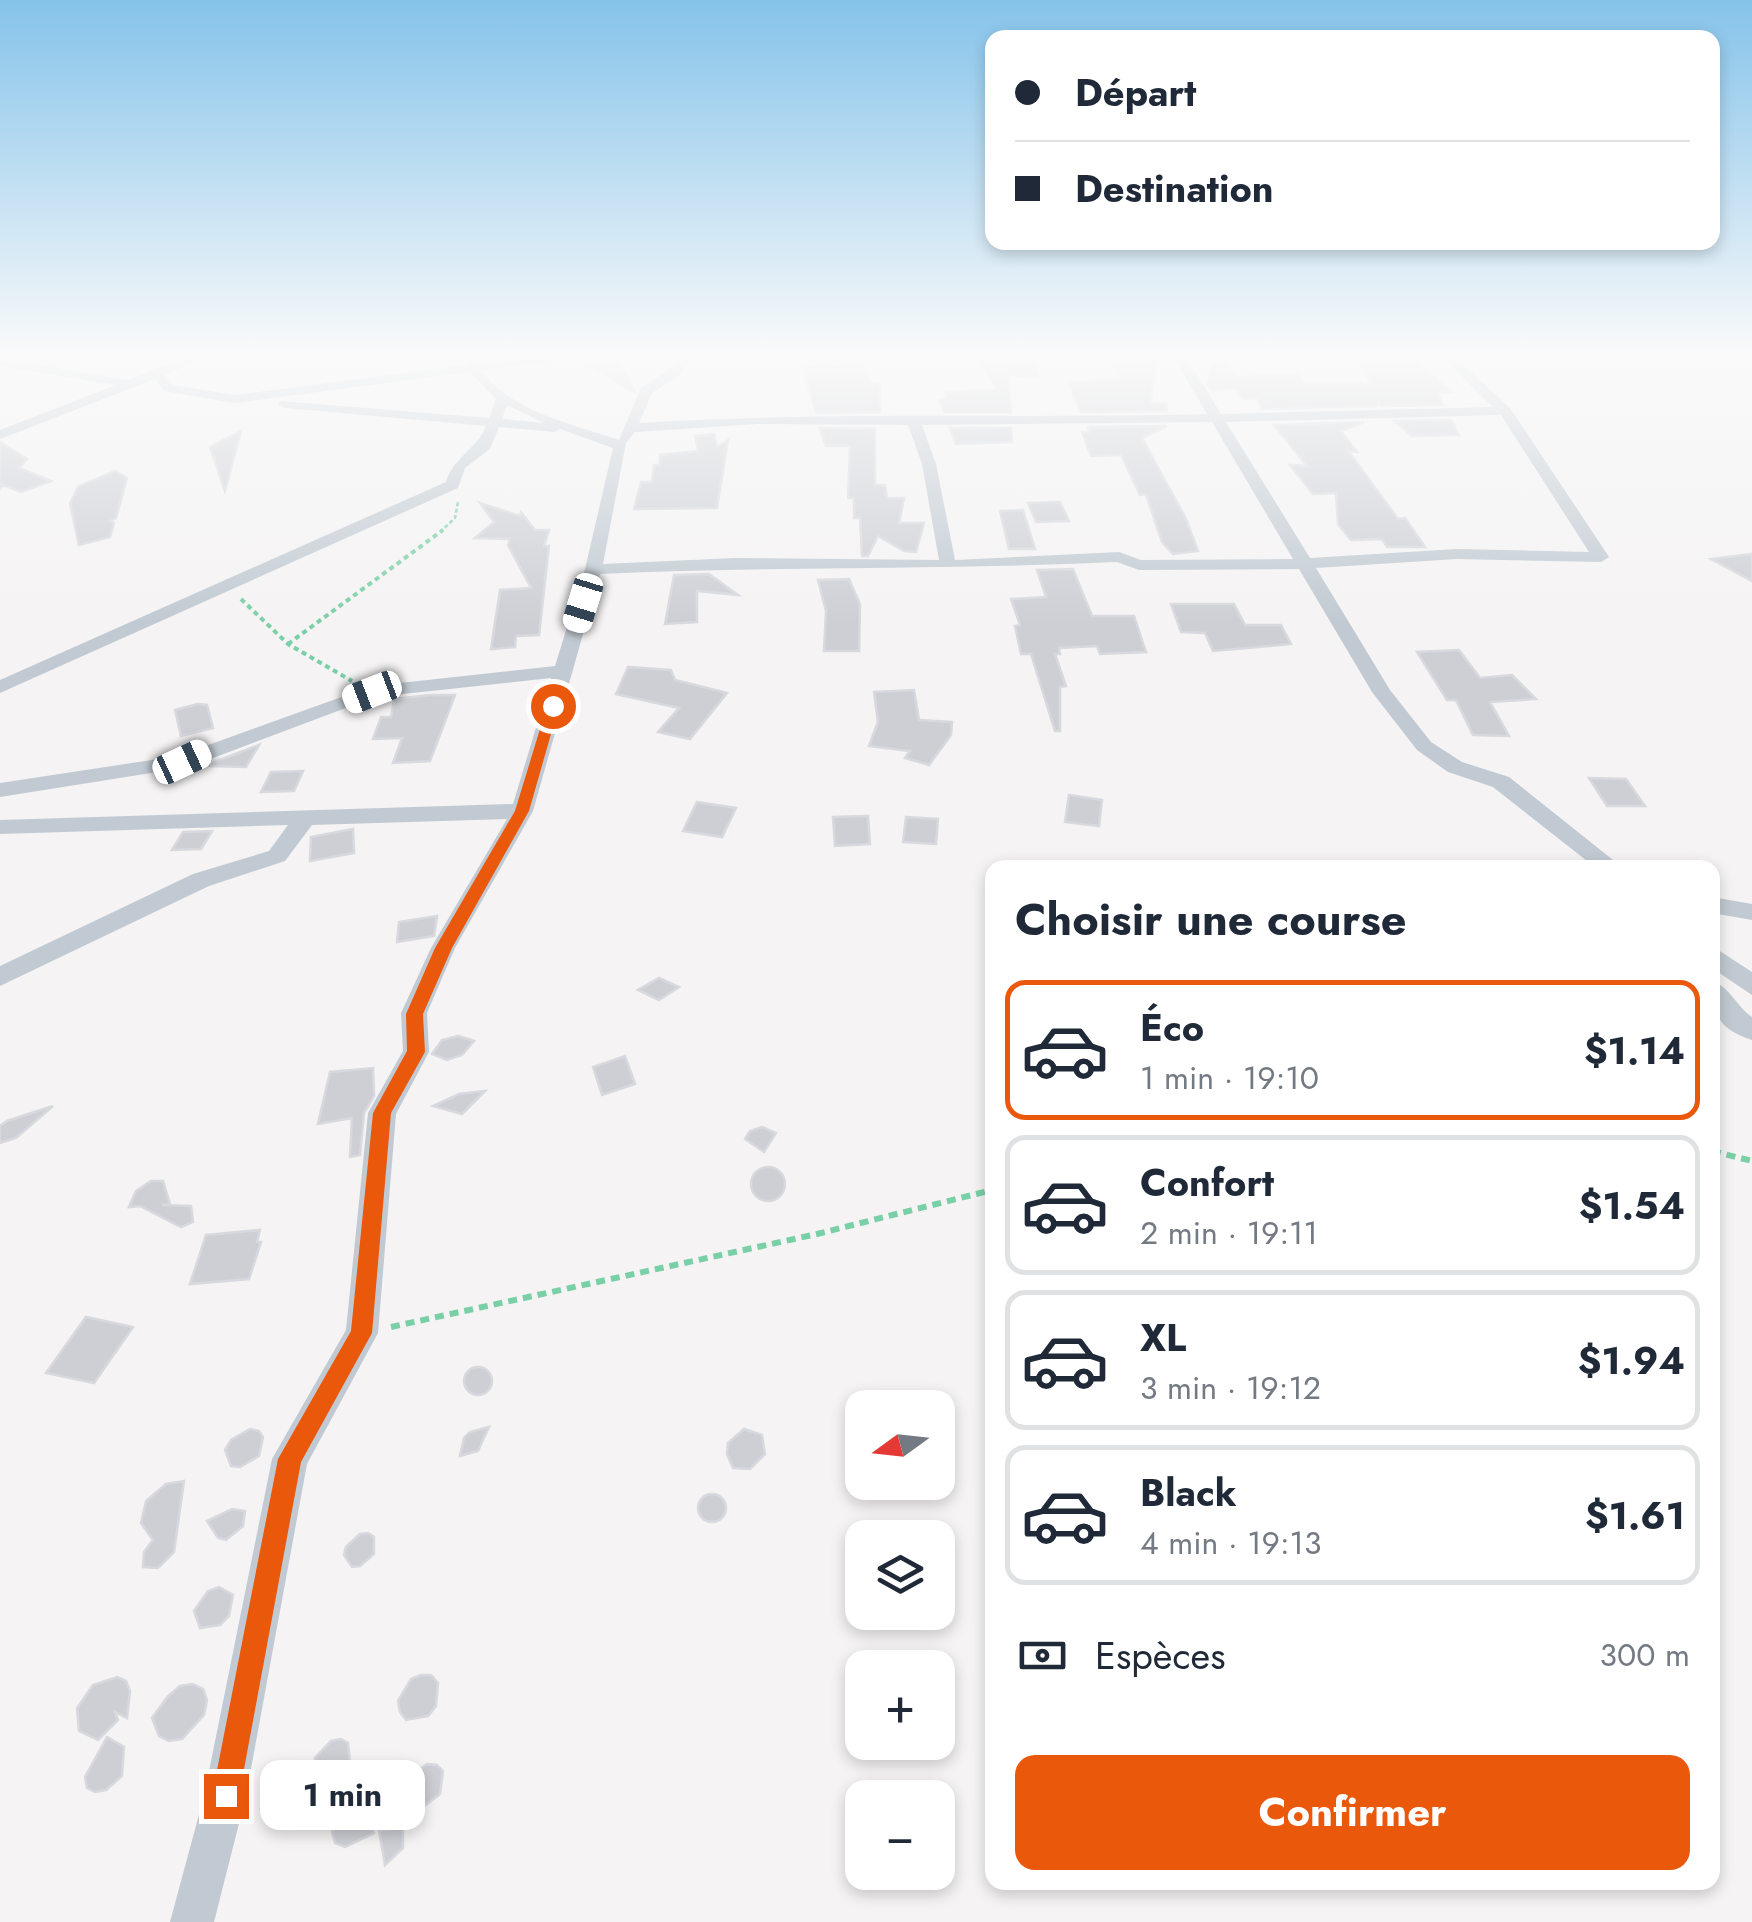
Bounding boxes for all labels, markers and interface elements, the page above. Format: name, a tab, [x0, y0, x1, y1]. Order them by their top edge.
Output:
text: Départ	[1075, 65, 1196, 120]
text: Destination	[1075, 161, 1274, 216]
car	[560, 570, 606, 636]
car	[339, 667, 405, 717]
route start	[531, 684, 576, 729]
car	[148, 736, 216, 788]
text: Choisir une course	[1015, 887, 1407, 952]
text: Éco	[1140, 1000, 1204, 1055]
icon: car	[1020, 1005, 1110, 1095]
text: $1.14	[1584, 1023, 1685, 1078]
text: 1 min · 19:10	[1140, 1055, 1319, 1101]
text: Confort	[1140, 1155, 1274, 1210]
icon: car	[1020, 1160, 1110, 1250]
text: $1.54	[1579, 1178, 1685, 1233]
text: 2 min · 19:11	[1140, 1210, 1318, 1256]
text: XL	[1140, 1310, 1186, 1365]
icon: car	[1020, 1315, 1110, 1405]
text: $1.94	[1578, 1333, 1685, 1388]
text: 3 min · 19:12	[1140, 1365, 1321, 1411]
north arrow	[845, 1390, 955, 1500]
map controls	[845, 1390, 955, 1890]
text: Black	[1140, 1465, 1237, 1520]
icon: car	[1020, 1470, 1110, 1560]
text: $1.61	[1585, 1488, 1685, 1543]
button: layers	[845, 1520, 955, 1630]
text: 4 min · 19:13	[1140, 1520, 1321, 1566]
icon: cash	[1015, 1628, 1070, 1683]
text: Espèces	[1095, 1628, 1226, 1683]
text: 300 m	[1600, 1632, 1690, 1678]
button: +	[845, 1650, 955, 1760]
button: Confirmer	[1015, 1755, 1690, 1870]
callout: 1 min	[261, 1761, 426, 1831]
text: 1 min	[303, 1772, 382, 1818]
route end	[204, 1774, 249, 1819]
button: −	[845, 1780, 955, 1890]

